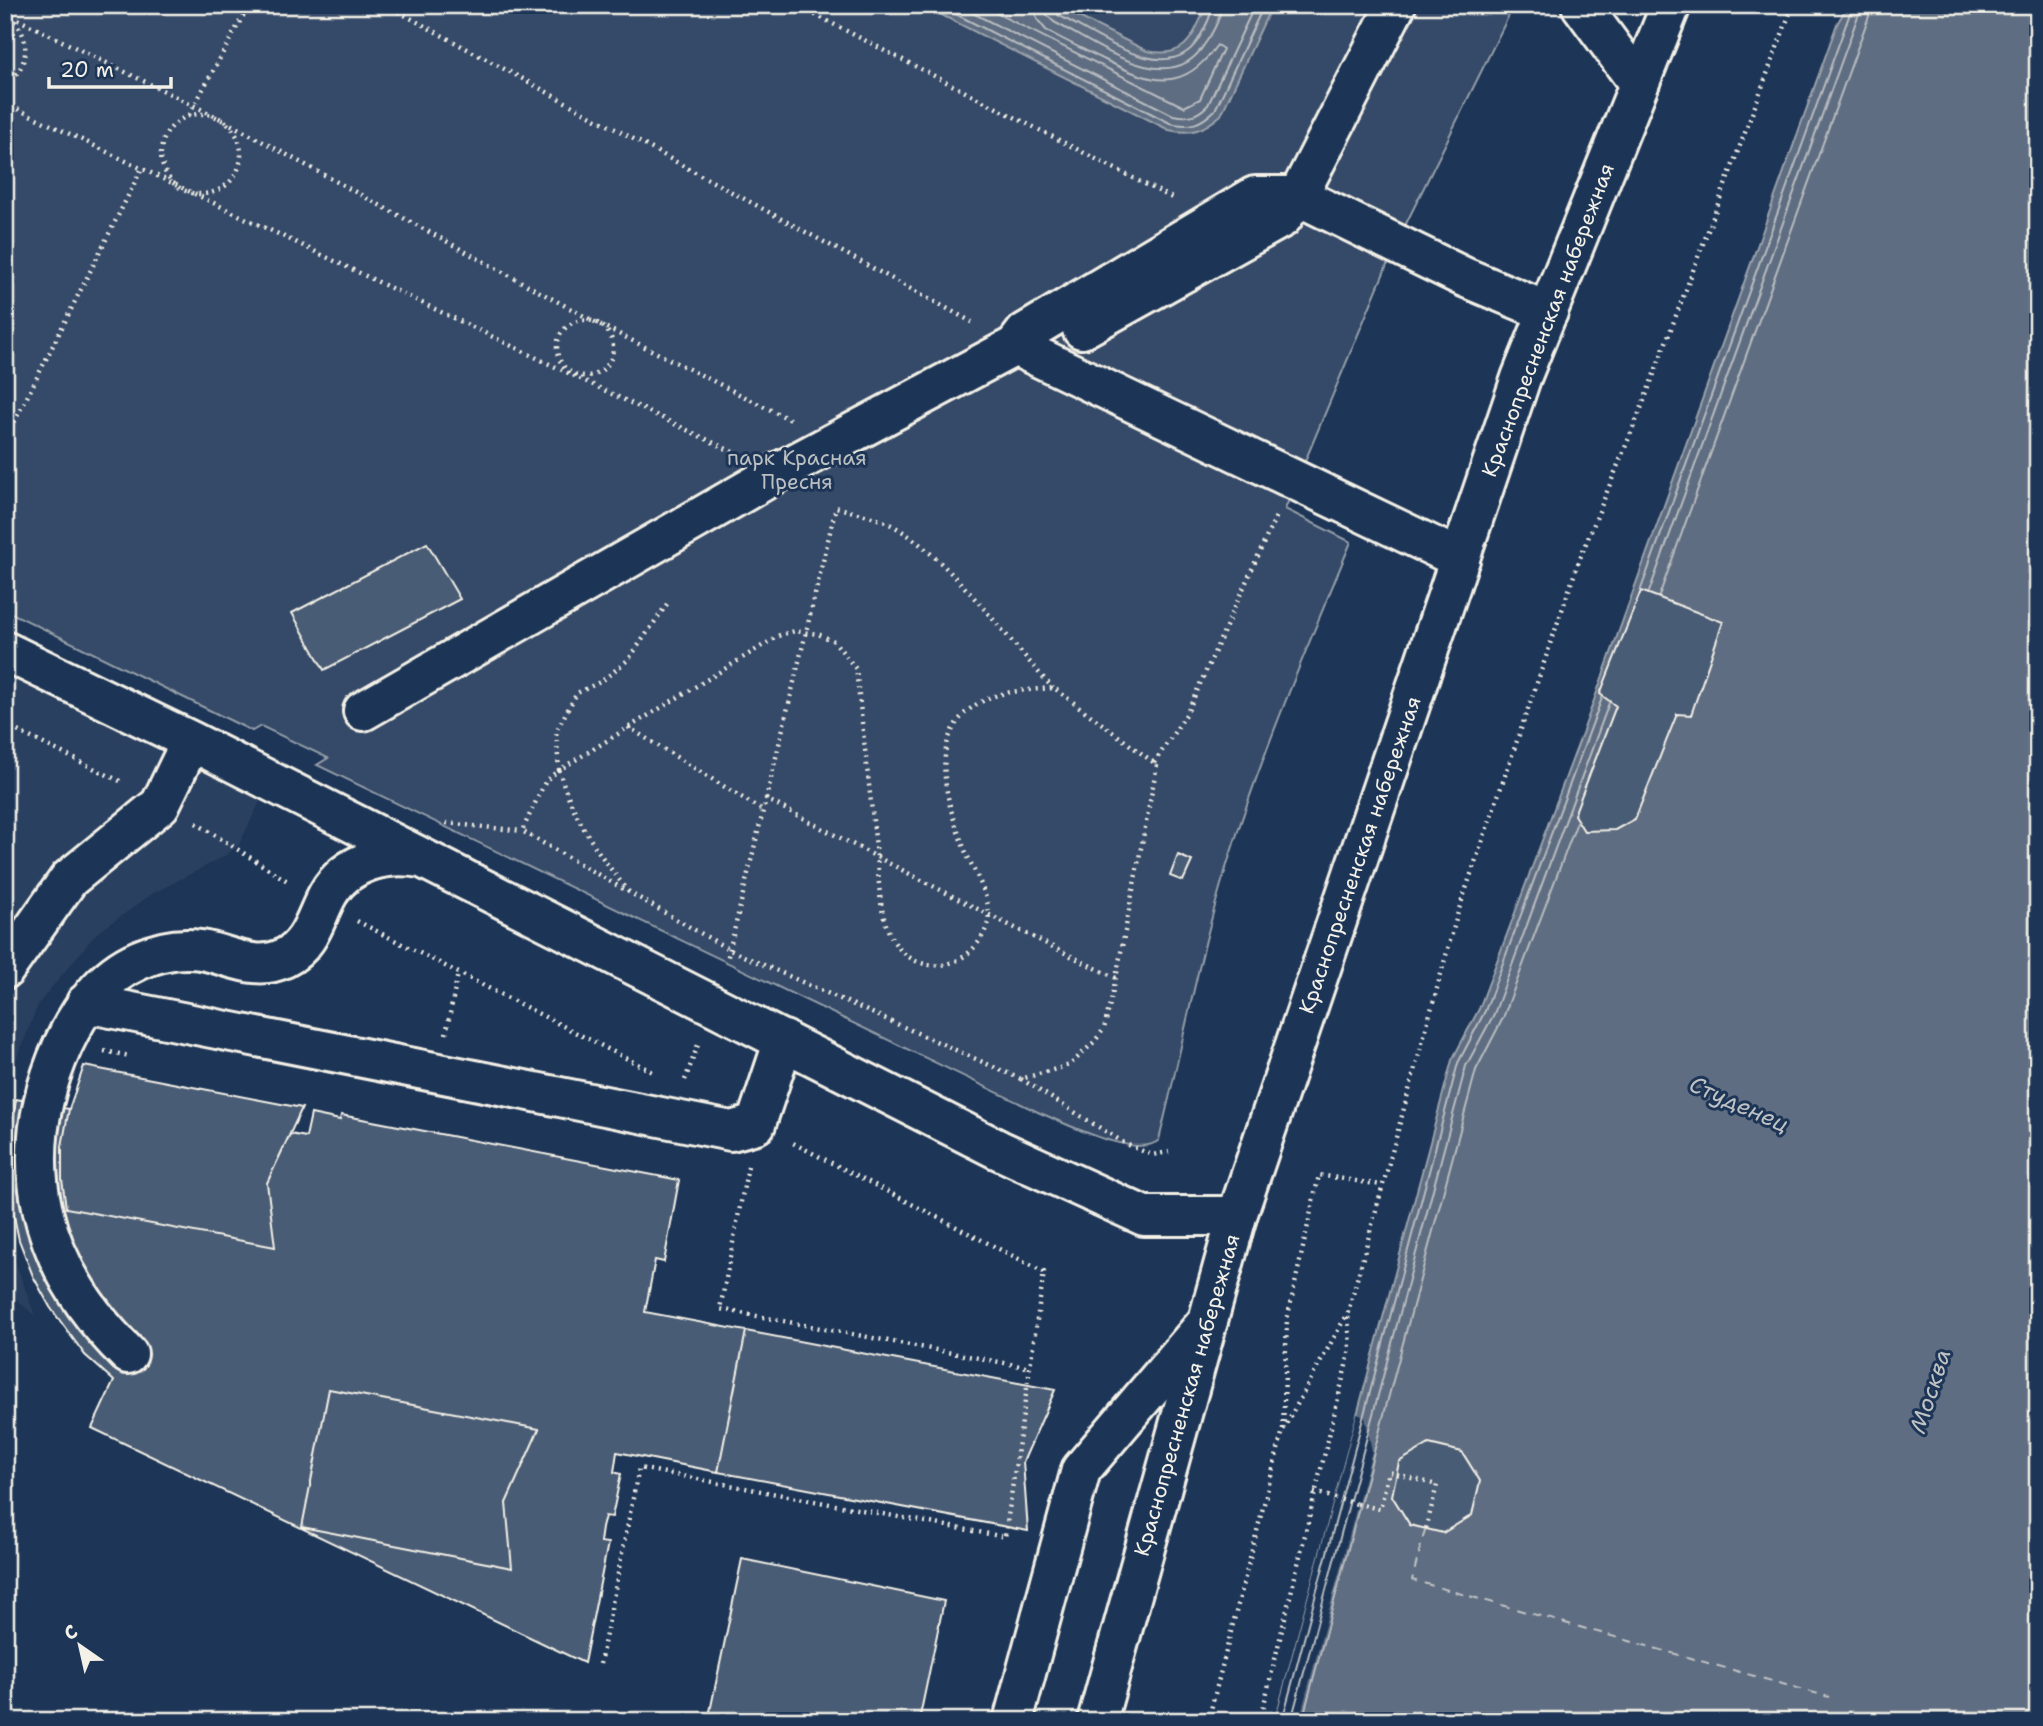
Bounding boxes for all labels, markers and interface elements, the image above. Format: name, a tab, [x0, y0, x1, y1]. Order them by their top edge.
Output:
scale bar	[49, 46, 172, 90]
text: 20 m	[60, 56, 114, 84]
street label: Краснопресненская набережная	[1475, 159, 1621, 481]
park label: парк Красная Пресня	[727, 444, 867, 496]
street label: Краснопресненская набережная	[1292, 693, 1428, 1017]
water label: Студенец	[1685, 1069, 1793, 1139]
street label: Краснопресненская набережная	[1128, 1231, 1246, 1559]
water label: Москва	[1902, 1345, 1958, 1437]
north arrow	[46, 1610, 116, 1680]
text: С	[59, 1619, 83, 1646]

